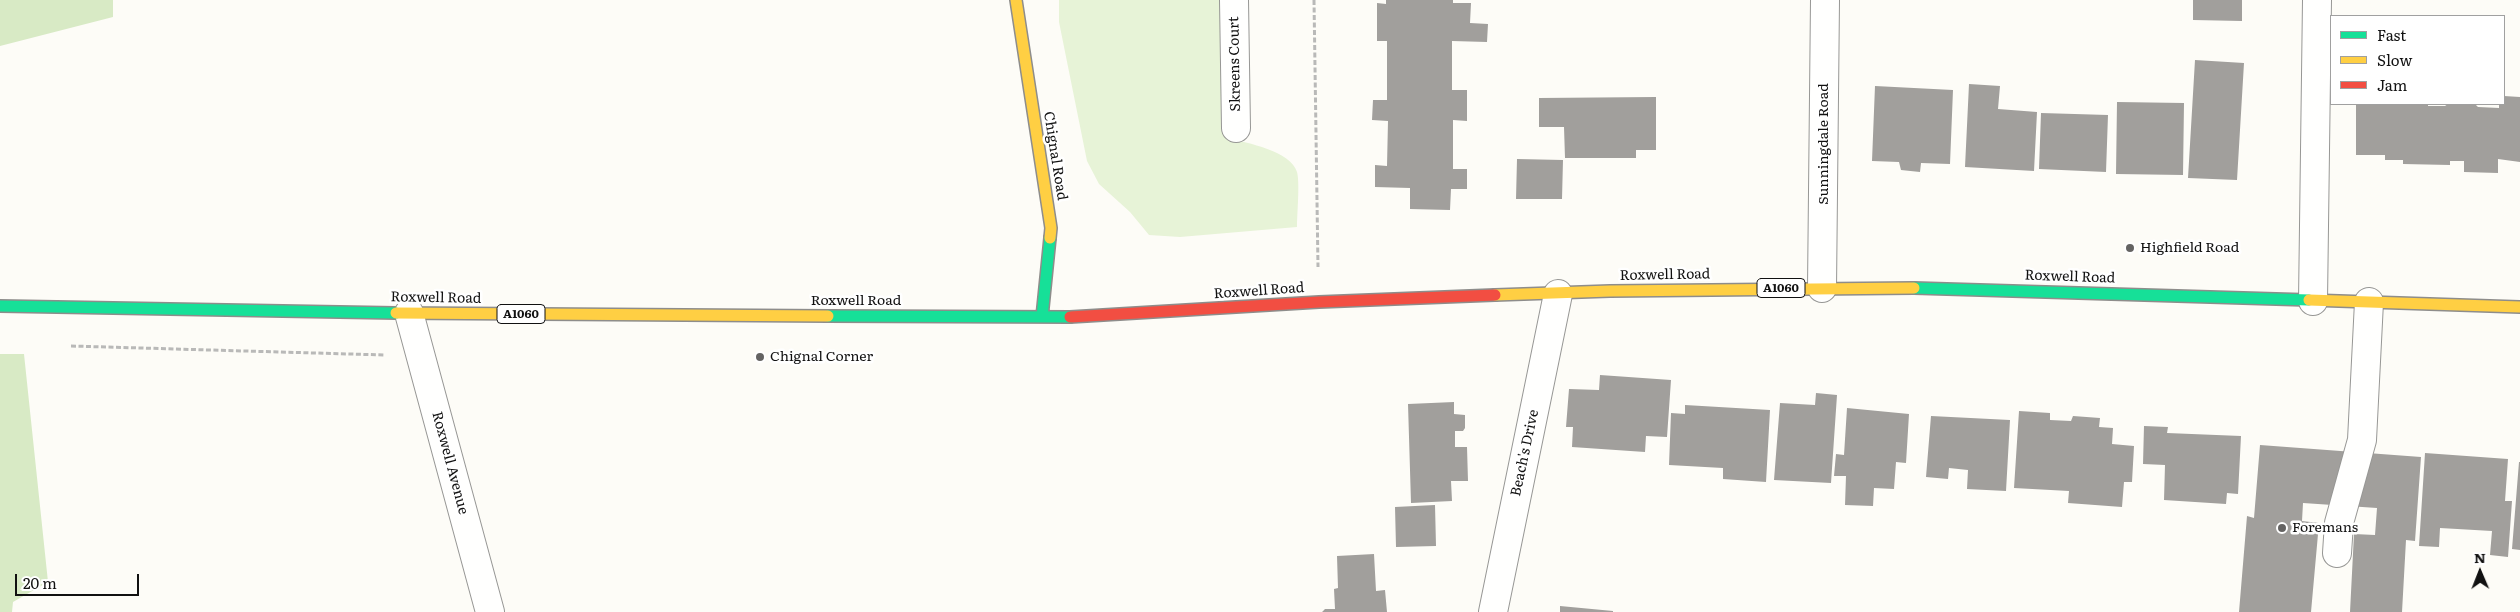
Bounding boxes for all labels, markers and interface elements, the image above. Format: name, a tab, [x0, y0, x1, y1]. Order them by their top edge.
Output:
legend	[2330, 15, 2505, 105]
street label: Skreens Court	[1226, 16, 1244, 112]
text: Fast	[2377, 23, 2406, 46]
text: Slow	[2377, 48, 2412, 71]
text: Jam	[2377, 73, 2407, 96]
street label: Sunningdale Road	[1816, 83, 1832, 205]
street label: Chignal Road	[1040, 110, 1070, 202]
place label: Highfield Road	[2140, 240, 2239, 256]
marker: Highfield Road	[2124, 242, 2136, 254]
street label: Roxwell Road	[1620, 266, 1710, 284]
street label: Roxwell Road	[2024, 267, 2116, 287]
road number: A1060	[1757, 278, 1805, 298]
street label: Roxwell Road	[1213, 279, 1305, 303]
street label: Roxwell Road	[391, 289, 481, 307]
street label: Roxwell Road	[811, 293, 901, 309]
road number: A1060	[497, 304, 545, 324]
place label: Chignal Corner	[770, 349, 873, 365]
marker: Chignal Corner	[754, 351, 766, 363]
street label: Beach's Drive	[1508, 408, 1542, 498]
street label: Roxwell Avenue	[428, 410, 472, 516]
place label: Foremans	[2292, 520, 2358, 536]
marker: Foremans	[2276, 522, 2288, 534]
north arrow	[2455, 547, 2505, 597]
text: N	[2474, 547, 2486, 567]
scale bar	[18, 564, 141, 596]
text: 20 m	[23, 571, 57, 594]

